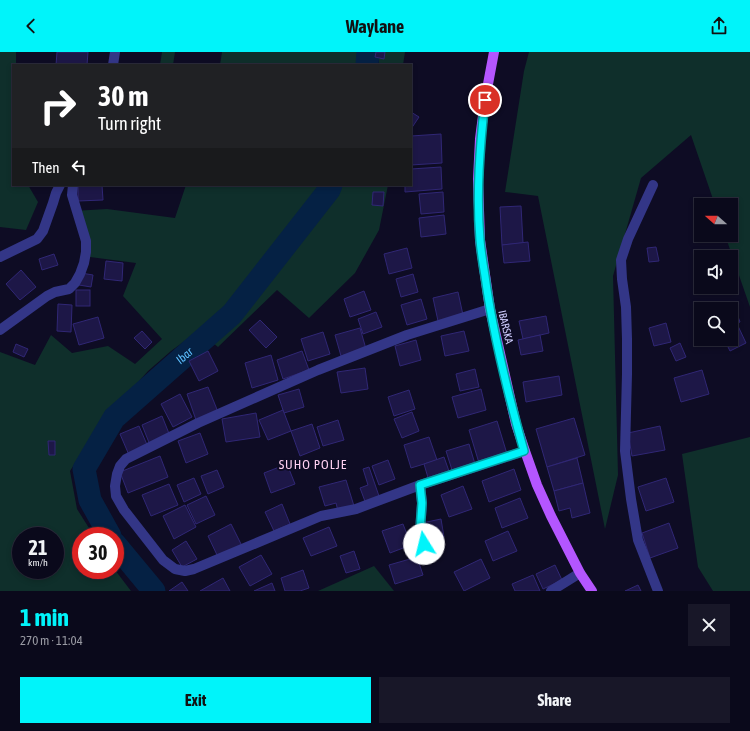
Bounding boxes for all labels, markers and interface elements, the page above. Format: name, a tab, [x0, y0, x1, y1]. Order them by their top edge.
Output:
icon: back	[20, 15, 42, 37]
icon: share	[708, 15, 730, 37]
text: Waylane	[346, 16, 404, 37]
icon: right	[32, 80, 84, 132]
text: 30 m	[98, 80, 148, 112]
pin	[468, 83, 502, 117]
icon: arrive	[474, 89, 496, 111]
text: Turn right	[98, 113, 161, 134]
icon: left	[68, 156, 90, 178]
text: Then	[32, 159, 60, 176]
north arrow	[694, 198, 738, 242]
map controls	[694, 198, 738, 346]
button: sound	[694, 250, 738, 294]
button: search	[694, 302, 738, 346]
street label: IBARSKA	[496, 309, 516, 346]
water label: Ibar	[173, 344, 196, 367]
district label: SUHO POLJE	[279, 457, 347, 472]
position arrow	[403, 523, 445, 565]
speed limit sign: 30	[72, 527, 124, 579]
text: 21	[29, 536, 47, 559]
text: km/h	[28, 557, 48, 568]
text: 1 min	[20, 604, 69, 631]
button: close	[688, 604, 730, 646]
text: 270 m · 11:04	[20, 633, 83, 648]
button: Exit	[20, 677, 371, 723]
button: Share	[379, 677, 730, 723]

